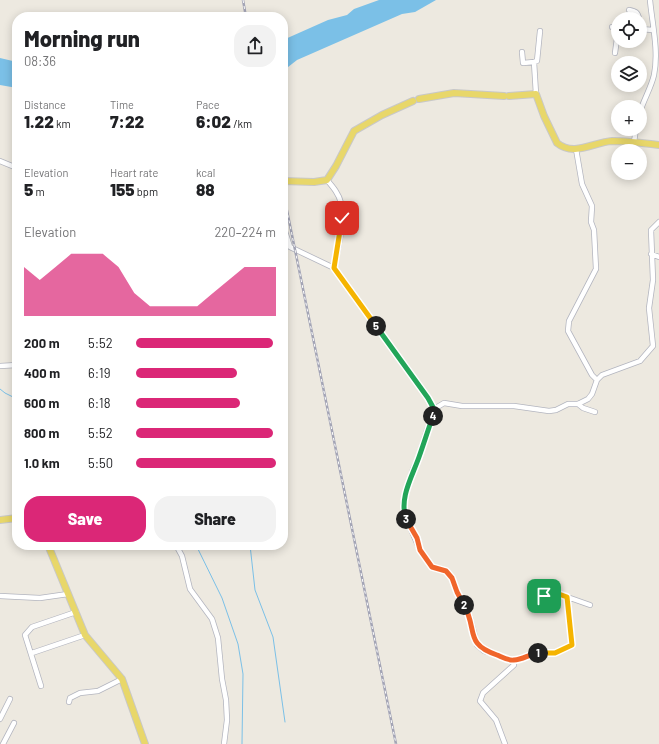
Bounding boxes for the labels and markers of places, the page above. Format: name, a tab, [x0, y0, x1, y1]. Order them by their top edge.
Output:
pin	[325, 201, 359, 235]
pin: 5	[366, 316, 386, 336]
pin: 4	[423, 406, 443, 426]
pin: 3	[396, 509, 416, 529]
pin	[527, 579, 561, 613]
pin: 2	[454, 595, 474, 615]
pin: 1	[528, 643, 548, 663]

